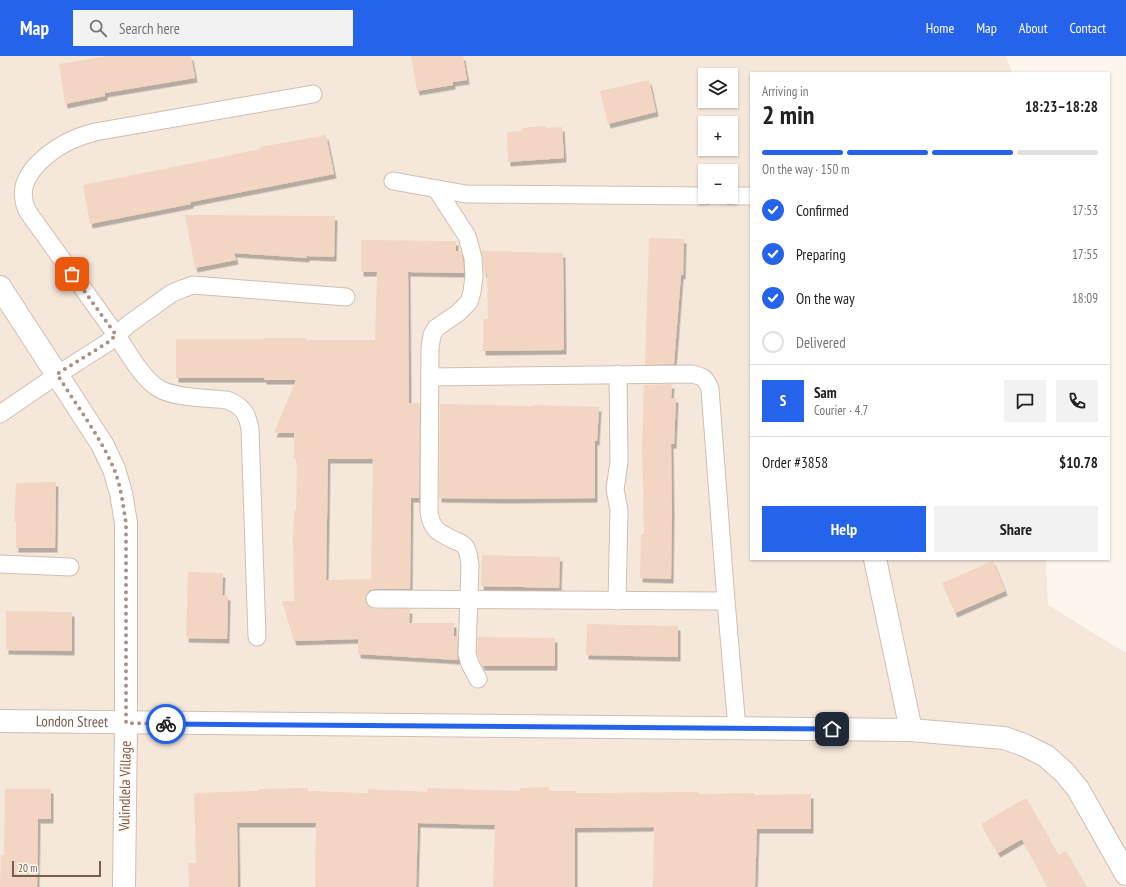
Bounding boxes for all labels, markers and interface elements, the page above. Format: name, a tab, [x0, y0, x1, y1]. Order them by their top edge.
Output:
search box	[73, 10, 353, 46]
text: Map	[20, 16, 49, 40]
icon: search	[87, 17, 109, 39]
text: Search here	[119, 19, 180, 38]
text: Home	[926, 19, 954, 37]
text: Map	[976, 19, 997, 37]
text: About	[1019, 19, 1048, 37]
text: Contact	[1070, 19, 1106, 37]
map controls	[698, 68, 738, 204]
button: layers	[698, 68, 738, 108]
text: Arriving in	[762, 83, 809, 100]
text: 18:23–18:28	[1025, 97, 1098, 116]
text: 2 min	[762, 98, 815, 131]
button: +	[698, 116, 738, 156]
text: On the way · 150 m	[762, 161, 849, 178]
button: −	[698, 164, 738, 204]
icon: check	[762, 199, 784, 221]
text: Confirmed	[796, 201, 849, 220]
text: 17:53	[1072, 202, 1098, 219]
icon: check	[762, 243, 784, 265]
text: Preparing	[796, 245, 846, 264]
text: 17:55	[1072, 246, 1098, 263]
pin	[55, 257, 89, 291]
icon: bag	[61, 263, 83, 285]
icon: check	[762, 287, 784, 309]
text: On the way	[796, 289, 855, 308]
text: 18:09	[1072, 290, 1098, 307]
text: Delivered	[796, 333, 846, 352]
button: chat	[1004, 380, 1046, 422]
button: phone	[1056, 380, 1098, 422]
text: Sam	[814, 383, 837, 402]
text: S	[780, 391, 786, 410]
text: Courier · 4.7	[814, 402, 868, 419]
text: Order #3858	[762, 453, 828, 472]
text: $10.78	[1059, 453, 1098, 472]
button: Help	[762, 506, 926, 552]
button: Share	[934, 506, 1098, 552]
courier	[146, 704, 186, 744]
street label: London Street	[36, 711, 108, 731]
pin	[815, 712, 849, 746]
icon: bike	[155, 713, 177, 735]
icon: home	[821, 718, 843, 740]
street label: Vulindlela Village	[114, 741, 135, 832]
scale bar	[12, 859, 101, 878]
text: 20 m	[18, 861, 37, 875]

